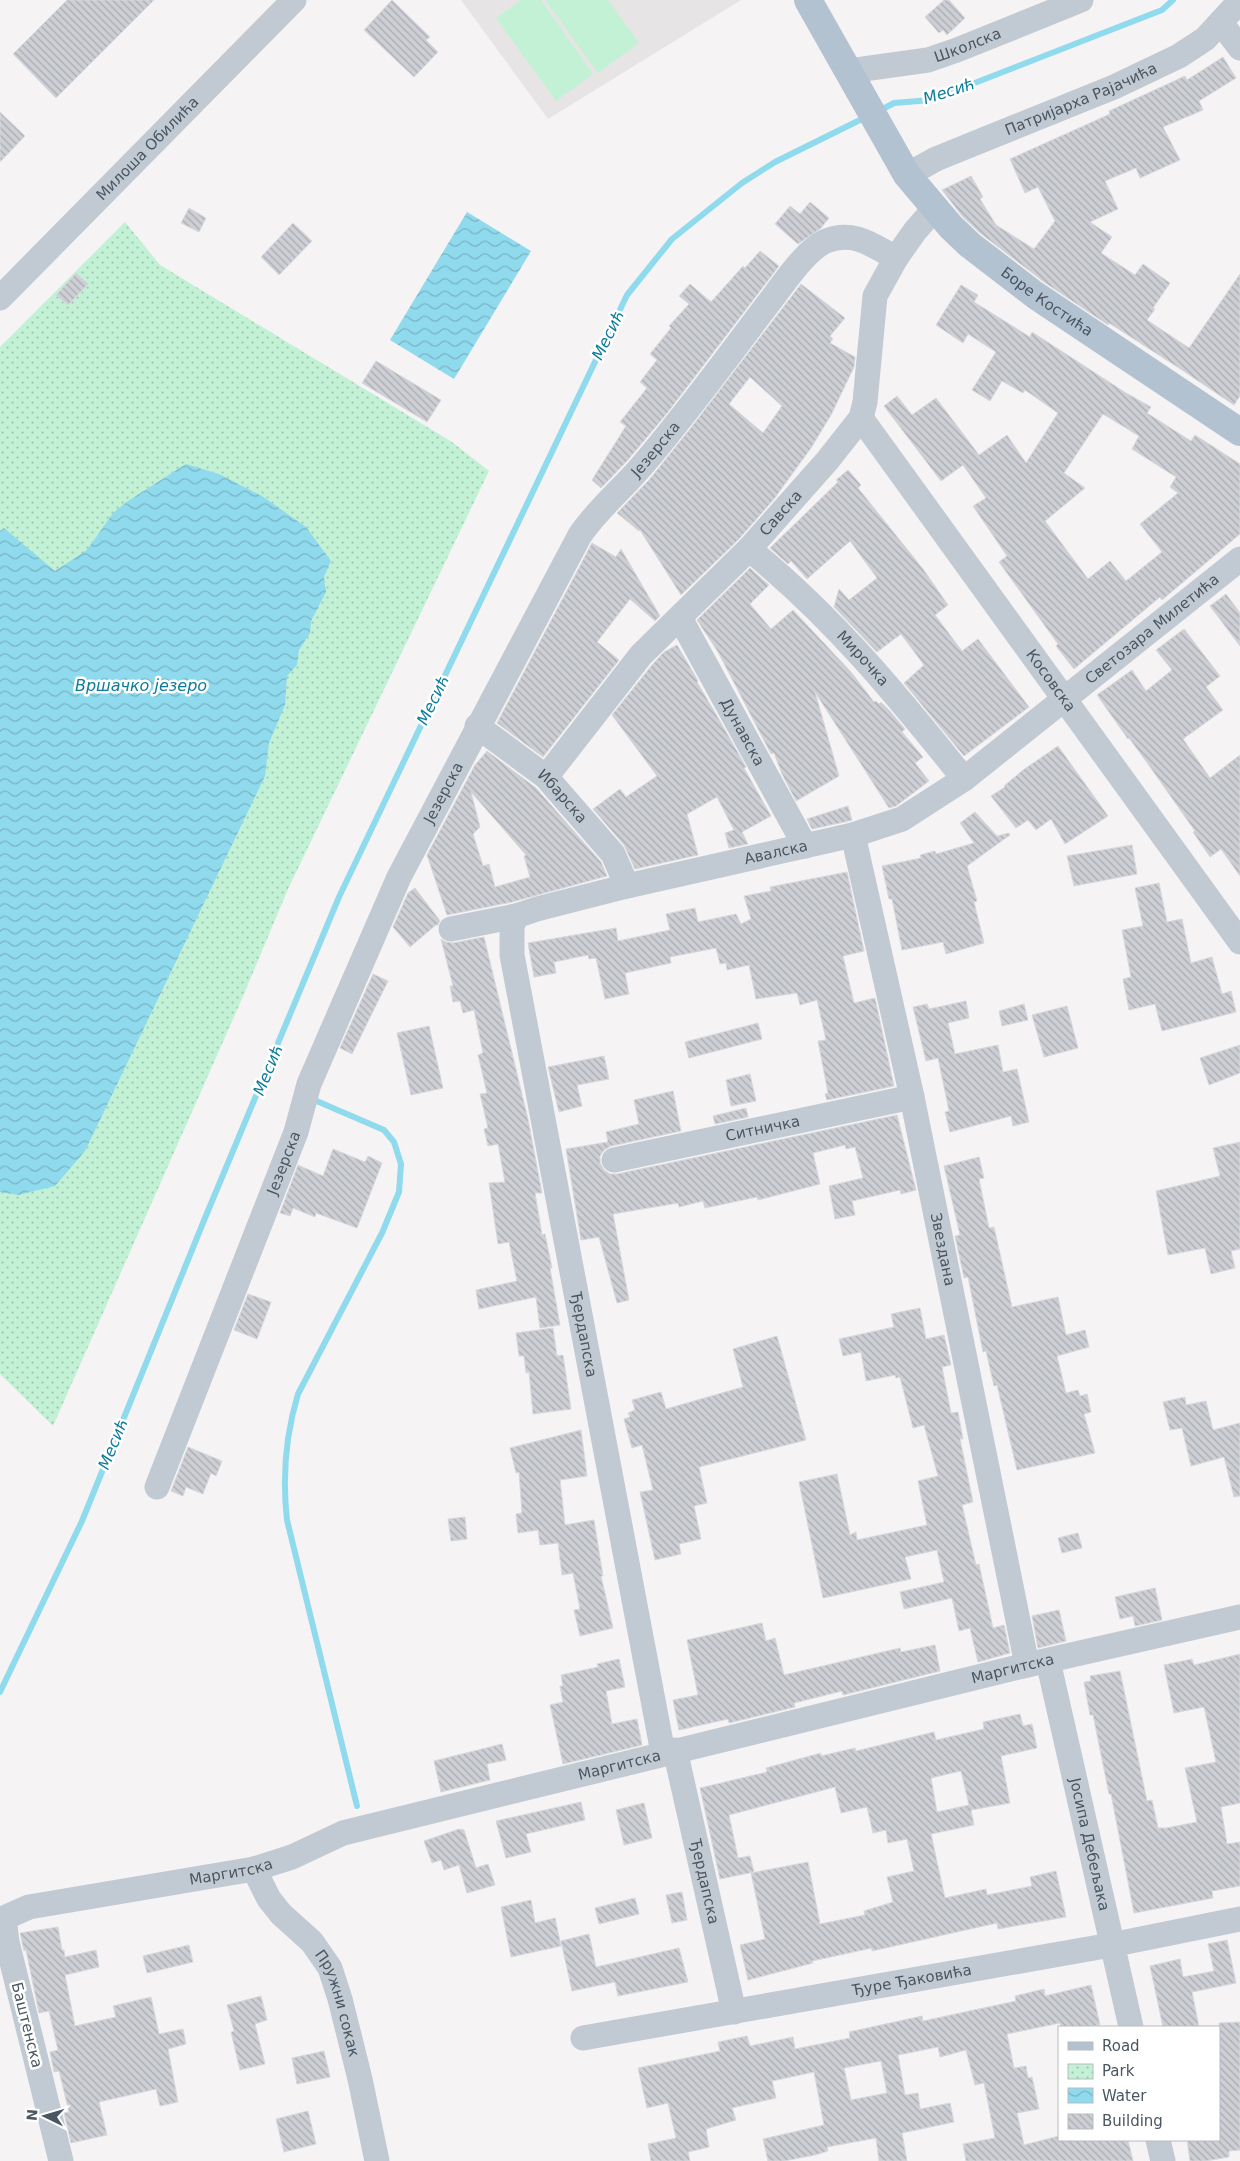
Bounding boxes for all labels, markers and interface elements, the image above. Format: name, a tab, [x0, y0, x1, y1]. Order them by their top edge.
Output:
street label: Школска	[932, 24, 1004, 66]
street label: Патријарха Рајачића	[1002, 59, 1160, 139]
water label: Месић	[921, 74, 977, 108]
street label: Милоша Обилића	[92, 93, 202, 204]
street label: Боре Костића	[997, 263, 1096, 340]
water label: Месић	[588, 307, 628, 363]
street label: Језерска	[627, 418, 684, 482]
street label: Савска	[756, 486, 806, 540]
street label: Светозара Милетића	[1082, 570, 1223, 688]
street label: Мирочка	[833, 627, 893, 690]
street label: Косовска	[1022, 646, 1079, 715]
water label: Месић	[413, 672, 453, 728]
water label: Вршачко језеро	[75, 676, 207, 695]
street label: Дунавска	[717, 695, 768, 769]
street label: Језерска	[420, 759, 467, 827]
street label: Ибарска	[534, 765, 591, 827]
street label: Авалска	[743, 837, 809, 868]
water label: Месић	[249, 1042, 287, 1098]
street label: Ситничка	[724, 1112, 802, 1145]
street label: Језерска	[263, 1129, 304, 1198]
street label: Звездана	[927, 1211, 959, 1288]
street label: Ђердапска	[567, 1289, 601, 1379]
water label: Месић	[94, 1416, 132, 1472]
street label: Маргитска	[969, 1650, 1056, 1687]
street label: Маргитска	[576, 1746, 663, 1784]
street label: Јосипа Дебељака	[1066, 1775, 1113, 1913]
street label: Ђердапска	[686, 1837, 723, 1926]
street label: Маргитска	[188, 1855, 275, 1889]
street label: Пружни сокак	[311, 1946, 363, 2059]
street label: Ђуре Ђаковића	[850, 1961, 973, 2000]
street label: Баштенска	[8, 1980, 46, 2070]
legend	[1058, 2026, 1220, 2141]
text: Road	[1102, 2037, 1140, 2055]
text: Park	[1102, 2062, 1135, 2080]
text: Water	[1102, 2087, 1147, 2105]
north arrow	[20, 2091, 70, 2141]
text: N	[24, 2108, 41, 2121]
text: Building	[1102, 2112, 1163, 2130]

